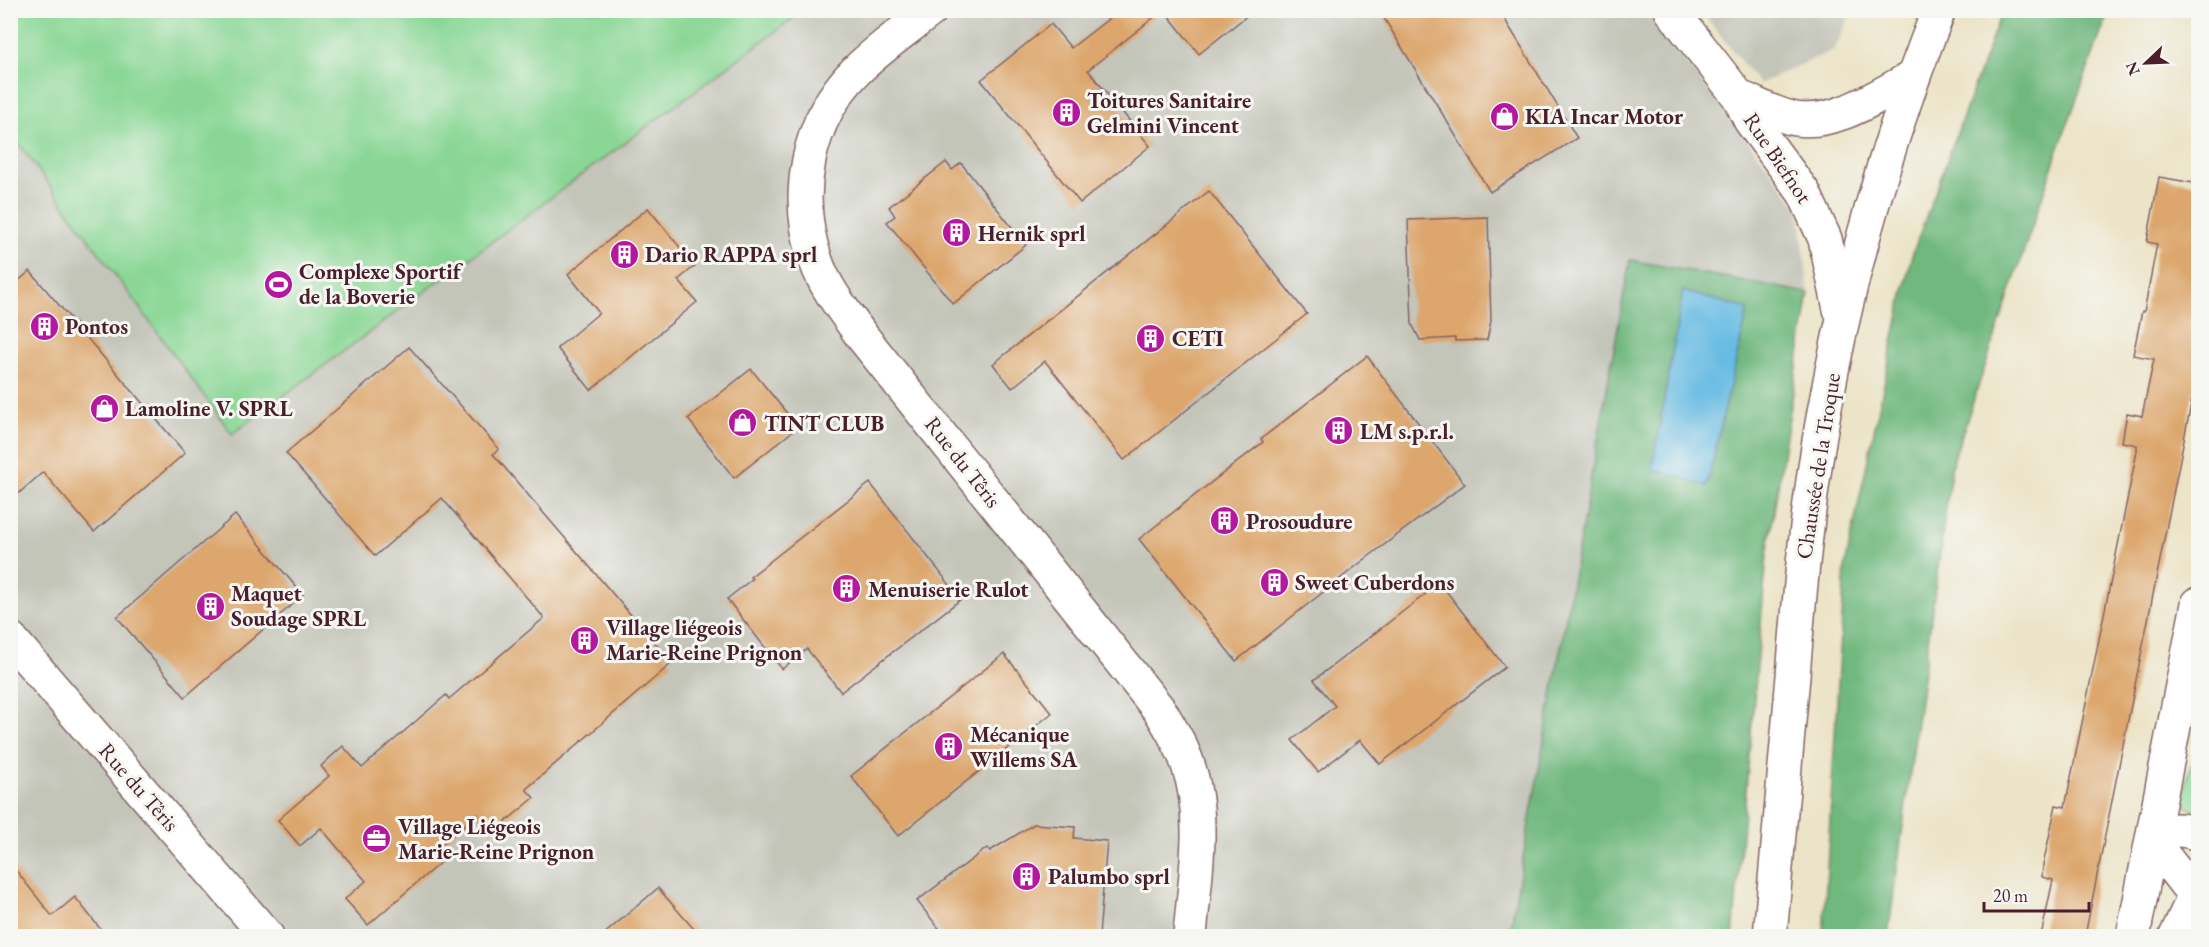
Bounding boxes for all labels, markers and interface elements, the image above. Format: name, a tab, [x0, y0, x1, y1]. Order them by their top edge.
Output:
north arrow	[2116, 33, 2176, 93]
text: N	[2120, 59, 2145, 79]
place label: Toitures Sanitaire Gelmini Vincent	[1087, 86, 1251, 140]
building icon: Toitures Sanitaire Gelmini Vincent	[1050, 97, 1082, 129]
shop icon: KIA Incar Motor	[1488, 100, 1520, 132]
place label: KIA Incar Motor	[1525, 102, 1684, 131]
street label: Rue Biefnot	[1737, 107, 1819, 209]
building icon: Hernik sprl	[941, 217, 973, 249]
place label: Hernik sprl	[978, 219, 1086, 248]
building icon: Dario RAPPA sprl	[608, 238, 640, 270]
place label: Dario RAPPA sprl	[645, 240, 817, 269]
place label: Complexe Sportif de la Boverie	[299, 257, 464, 311]
sports icon: Complexe Sportif de la Boverie	[262, 268, 294, 300]
building icon: Pontos	[28, 310, 60, 342]
place label: Pontos	[65, 312, 128, 341]
building icon: CETI	[1135, 322, 1167, 354]
place label: CETI	[1172, 324, 1224, 353]
street label: Chaussée de la Troque	[1789, 371, 1847, 561]
shop icon: Lamoline V. SPRL	[88, 392, 120, 424]
place label: Lamoline V. SPRL	[125, 394, 293, 423]
shop icon: TINT CLUB	[727, 407, 759, 439]
place label: TINT CLUB	[764, 409, 884, 438]
street label: Rue du Têris	[918, 410, 1008, 514]
building icon: LM s.p.r.l.	[1323, 415, 1355, 447]
place label: LM s.p.r.l.	[1360, 417, 1454, 446]
building icon: Prosoudure	[1209, 505, 1241, 537]
place label: Prosoudure	[1246, 507, 1353, 536]
building icon: Sweet Cuberdons	[1258, 566, 1290, 598]
place label: Sweet Cuberdons	[1295, 568, 1455, 597]
building icon: Menuiserie Rulot	[831, 573, 863, 605]
place label: Menuiserie Rulot	[868, 575, 1029, 604]
place label: Maquet Soudage SPRL	[231, 579, 366, 633]
building icon: Maquet Soudage SPRL	[194, 590, 226, 622]
place label: Village liégeois Marie-Reine Prignon	[606, 613, 803, 667]
building icon: Village liégeois Marie-Reine Prignon	[569, 624, 601, 656]
place label: Mécanique Willems SA	[970, 720, 1077, 774]
building icon: Mécanique Willems SA	[933, 731, 965, 763]
street label: Rue du Têris	[93, 737, 185, 837]
place label: Village Liégeois Marie-Reine Prignon	[398, 812, 595, 866]
office icon: Village Liégeois Marie-Reine Prignon	[361, 823, 393, 855]
building icon: Palumbo sprl	[1011, 860, 1043, 892]
place label: Palumbo sprl	[1048, 862, 1170, 891]
scale bar	[1984, 875, 2089, 913]
text: 20 m	[1993, 884, 2028, 907]

